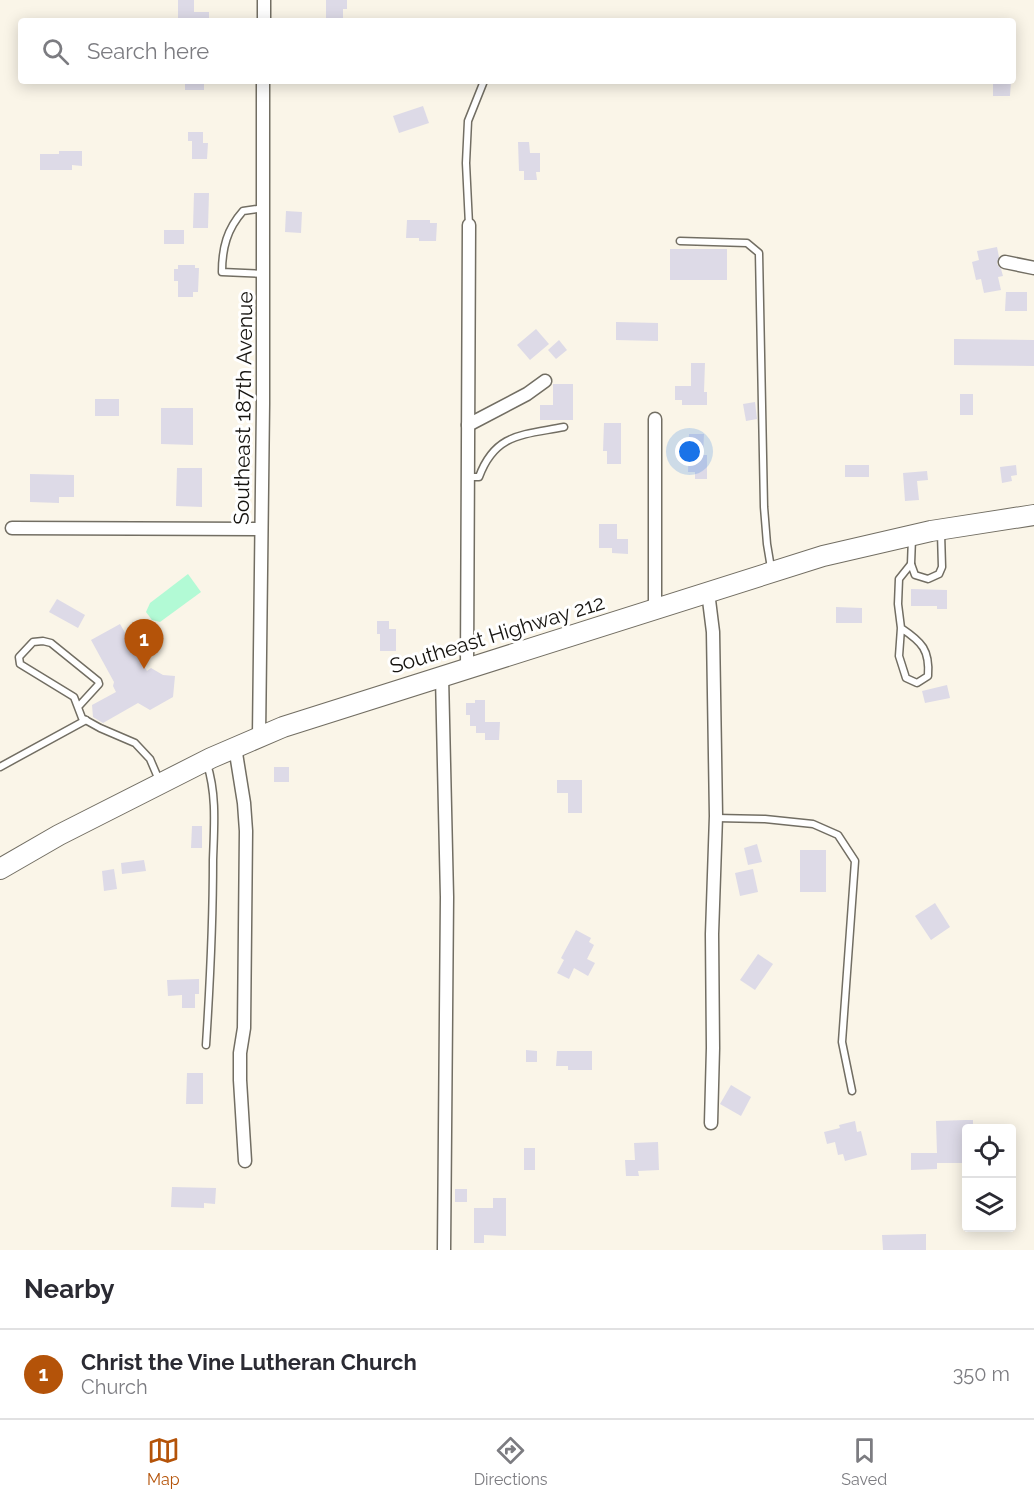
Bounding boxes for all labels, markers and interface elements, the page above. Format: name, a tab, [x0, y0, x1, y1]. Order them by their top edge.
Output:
search box	[18, 18, 1016, 84]
icon: search	[39, 35, 72, 68]
text: Search here	[87, 38, 209, 64]
street label: Southeast 187th Avenue	[228, 291, 258, 525]
your location	[675, 437, 704, 466]
street label: Southeast Highway 212	[387, 589, 607, 679]
pin: 1	[124, 620, 164, 669]
map controls	[962, 1124, 1016, 1232]
button: locate	[962, 1124, 1016, 1178]
button: layers	[962, 1178, 1016, 1232]
text: Nearby	[24, 1274, 114, 1304]
text: Christ the Vine Lutheran Church	[81, 1349, 417, 1375]
text: 1	[39, 1362, 48, 1386]
text: 350 m	[953, 1362, 1010, 1386]
text: Church	[81, 1375, 148, 1399]
tab: Map	[147, 1434, 180, 1489]
tab: Directions	[474, 1434, 548, 1489]
tab: Saved	[841, 1434, 887, 1489]

